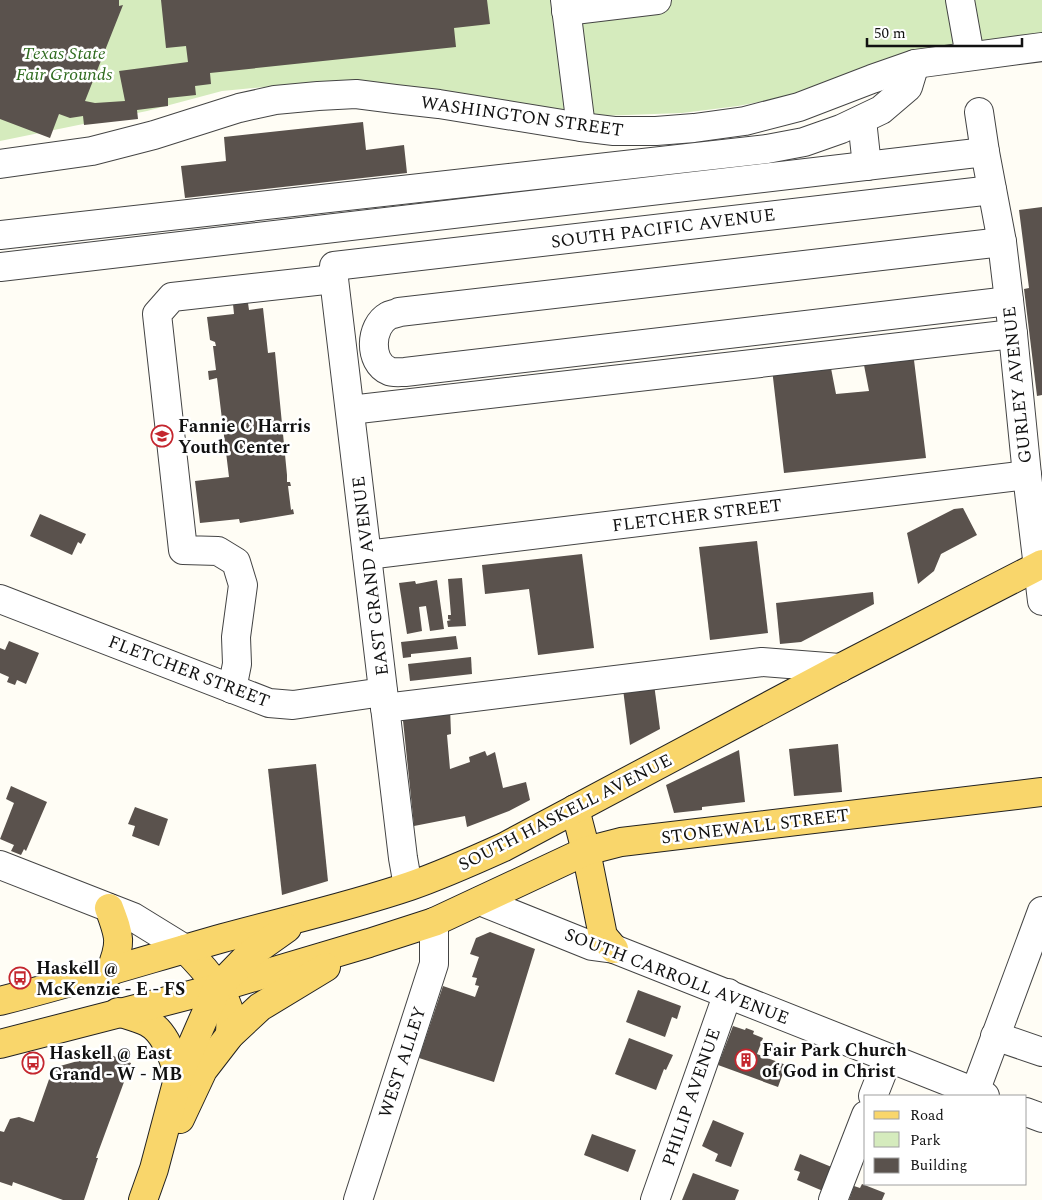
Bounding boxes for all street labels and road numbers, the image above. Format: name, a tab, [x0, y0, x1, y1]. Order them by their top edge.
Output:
street label: WASHINGTON STREET	[419, 89, 625, 144]
street label: SOUTH PACIFIC AVENUE	[549, 201, 777, 256]
street label: GURLEY AVENUE	[996, 305, 1039, 465]
street label: EAST GRAND AVENUE	[345, 475, 396, 677]
street label: FLETCHER STREET	[611, 492, 784, 539]
street label: FLETCHER STREET	[104, 628, 274, 715]
street label: SOUTH HASKELL AVENUE	[454, 747, 677, 878]
street label: STONEWALL STREET	[660, 802, 850, 851]
street label: SOUTH CARROLL AVENUE	[561, 921, 793, 1032]
street label: WEST ALLEY	[372, 1003, 433, 1121]
street label: PHILIP AVENUE	[655, 1024, 728, 1170]

